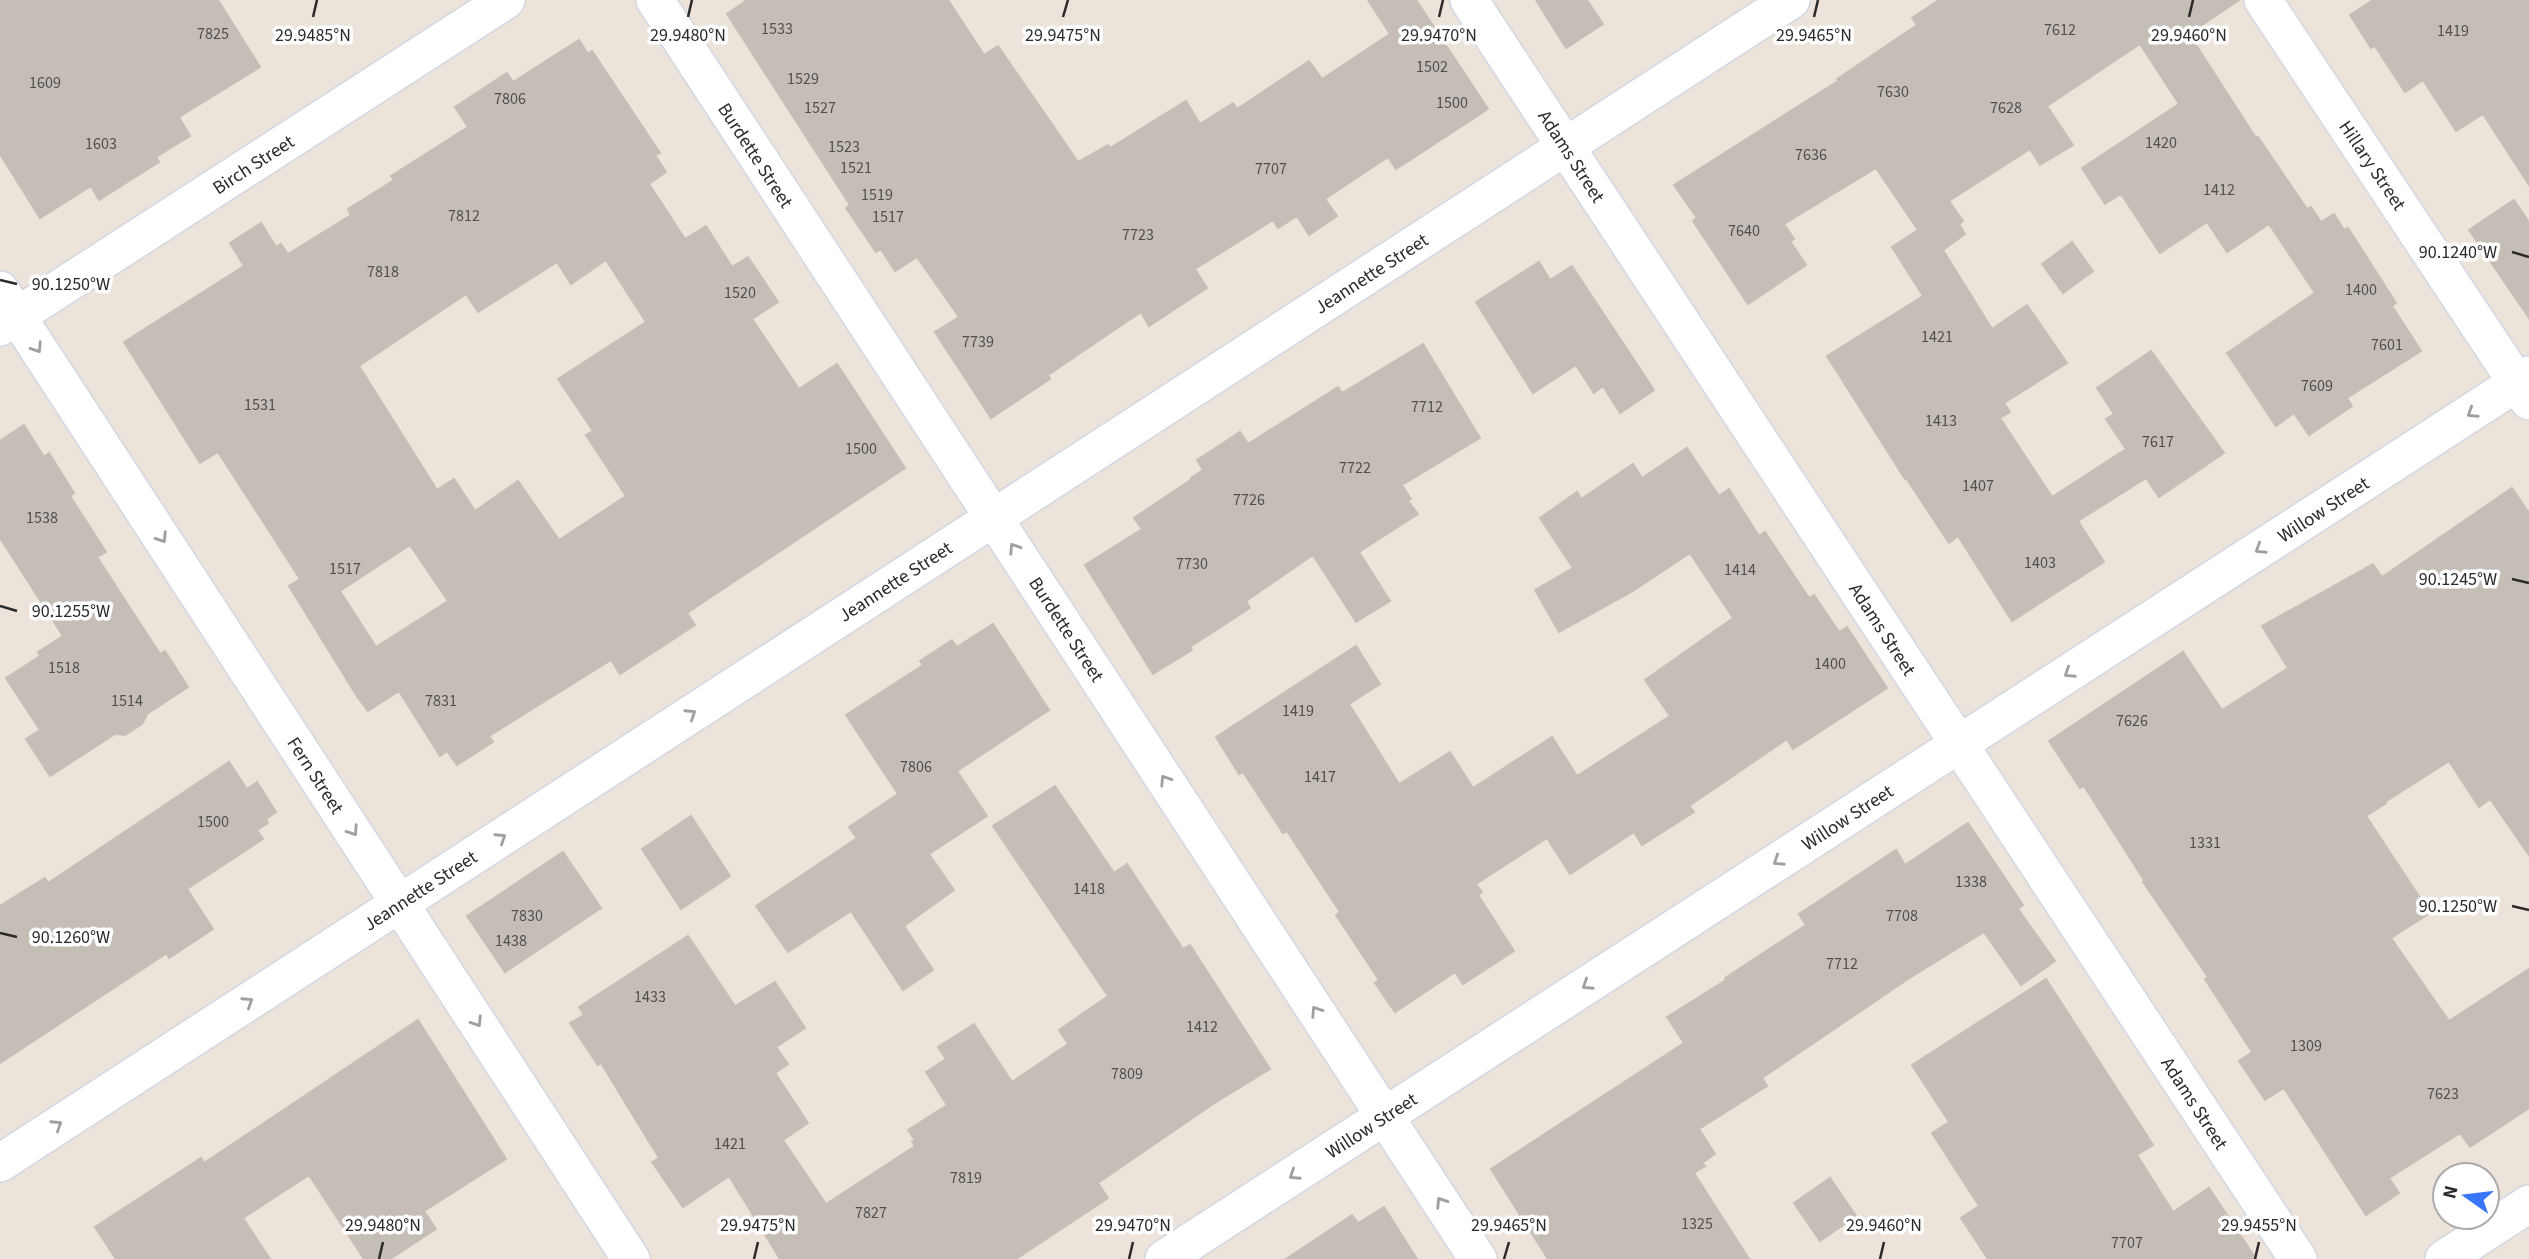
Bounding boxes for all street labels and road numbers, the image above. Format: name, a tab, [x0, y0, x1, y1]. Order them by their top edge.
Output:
street label: Burdette Street	[711, 98, 799, 214]
street label: Adams Street	[1531, 105, 1611, 209]
street label: Hillary Street	[2332, 115, 2412, 217]
street label: Birch Street	[208, 128, 301, 202]
street label: Jeannette Street	[1310, 227, 1435, 321]
street label: Willow Street	[2273, 470, 2376, 550]
street label: Jeannette Street	[834, 535, 959, 629]
street label: Burdette Street	[1022, 572, 1110, 688]
street label: Adams Street	[1842, 578, 1922, 682]
street label: Fern Street	[280, 732, 350, 820]
street label: Willow Street	[1797, 778, 1900, 858]
street label: Jeannette Street	[359, 844, 484, 938]
street label: Adams Street	[2154, 1052, 2234, 1156]
street label: Willow Street	[1321, 1086, 1424, 1166]

